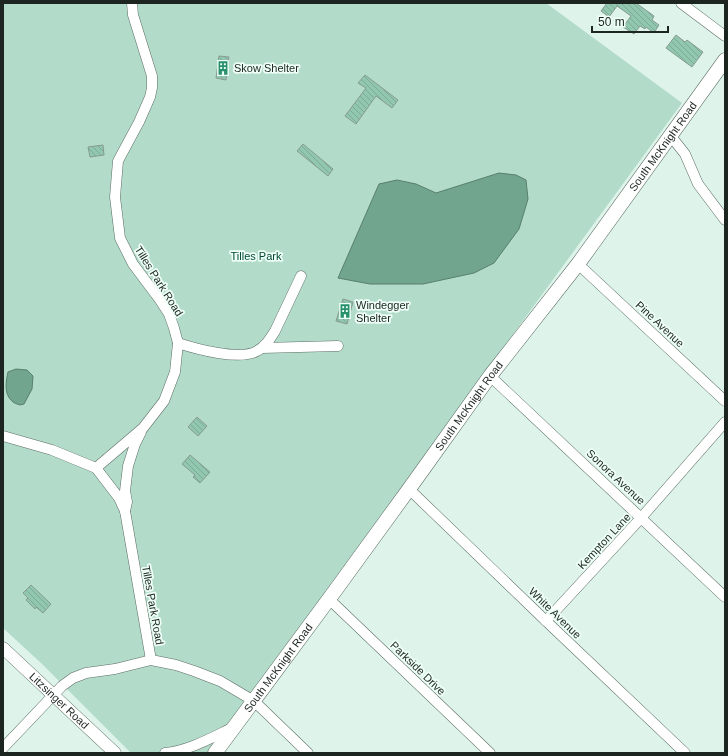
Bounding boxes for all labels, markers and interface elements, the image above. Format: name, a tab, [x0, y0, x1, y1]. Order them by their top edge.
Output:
scale bar	[592, 8, 668, 34]
text: 50 m	[598, 15, 625, 29]
building icon: Skow Shelter	[215, 60, 231, 76]
place label: Skow Shelter	[234, 62, 299, 74]
street label: South McKnight Road	[627, 99, 699, 193]
street label: Tilles Park Road	[133, 244, 185, 318]
park label: Tilles Park	[231, 250, 282, 262]
place label: Windegger Shelter	[356, 299, 410, 324]
street label: Pine Avenue	[633, 299, 687, 349]
building icon: Windegger Shelter	[337, 303, 353, 319]
street label: South McKnight Road	[433, 359, 505, 453]
street label: Sonora Avenue	[584, 447, 648, 507]
street label: Kempton Lane	[575, 511, 633, 571]
street label: Tilles Park Road	[140, 564, 166, 646]
street label: White Avenue	[526, 585, 584, 641]
street label: South McKnight Road	[241, 621, 315, 714]
street label: Parkside Drive	[388, 639, 448, 697]
street label: Litzsinger Road	[27, 670, 91, 731]

